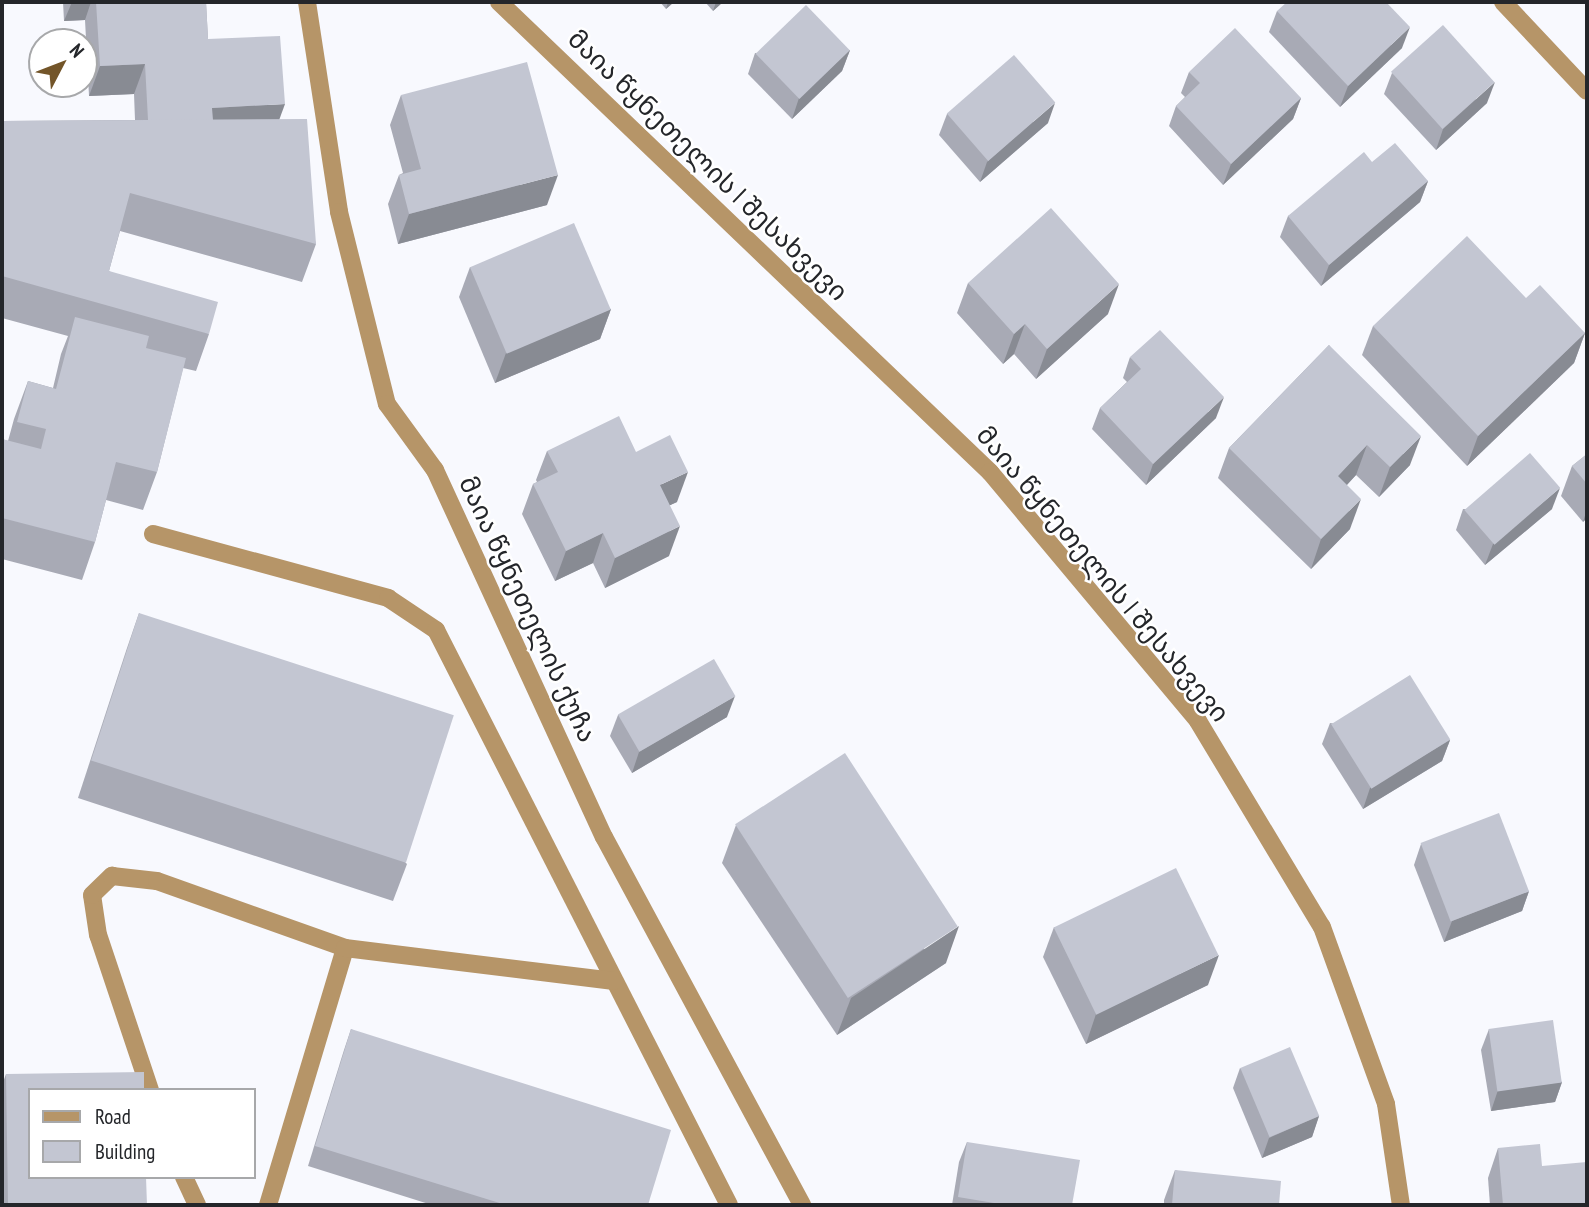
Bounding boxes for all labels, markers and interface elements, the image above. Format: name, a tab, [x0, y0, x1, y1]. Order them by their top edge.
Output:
street label: მაია წყნეთელის I შესახვევი	[562, 23, 854, 307]
north arrow	[28, 28, 98, 98]
text: N	[65, 38, 89, 62]
street label: მაია წყნეთელის I შესახვევი	[970, 420, 1236, 728]
street label: მაია წყნეთელის ქუჩა	[453, 471, 603, 747]
legend	[28, 1088, 256, 1179]
text: Road	[95, 1103, 131, 1130]
text: Building	[95, 1138, 155, 1165]

